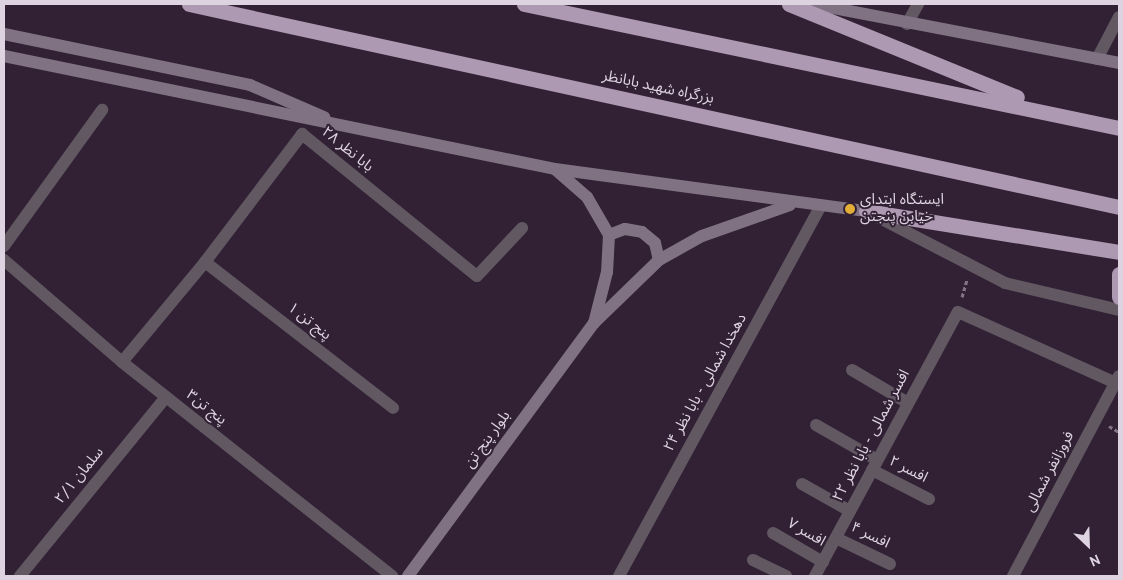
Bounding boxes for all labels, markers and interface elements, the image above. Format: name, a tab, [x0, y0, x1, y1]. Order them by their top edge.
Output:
street label: بزرگراه شهید بابانظر	[601, 67, 715, 109]
street label: بابا نظر ۲۸	[317, 124, 377, 176]
place label: ایستگاه ابتدای خیابن پنجتن	[860, 191, 944, 226]
marker: ایستگاه ابتدای خیابن پنجتن	[844, 203, 856, 215]
street label: پنج تن ۱	[284, 299, 334, 345]
street label: دهخدا شمالی - بابا نظر ۲۴	[661, 311, 751, 455]
street label: افسر شمالی - بابا نظر ۲۲	[830, 367, 914, 505]
street label: پنج تن۳	[182, 386, 230, 430]
street label: بلوار پنج تن	[461, 408, 515, 472]
street label: فروزانفر شمالی	[1021, 429, 1079, 515]
street label: سلمان ۲/۱	[52, 444, 108, 508]
street label: افسر ۲	[886, 453, 930, 487]
street label: افسر ۷	[784, 515, 828, 551]
street label: افسر ۴	[848, 519, 892, 553]
north arrow	[1063, 520, 1113, 570]
text: N	[1086, 549, 1102, 569]

